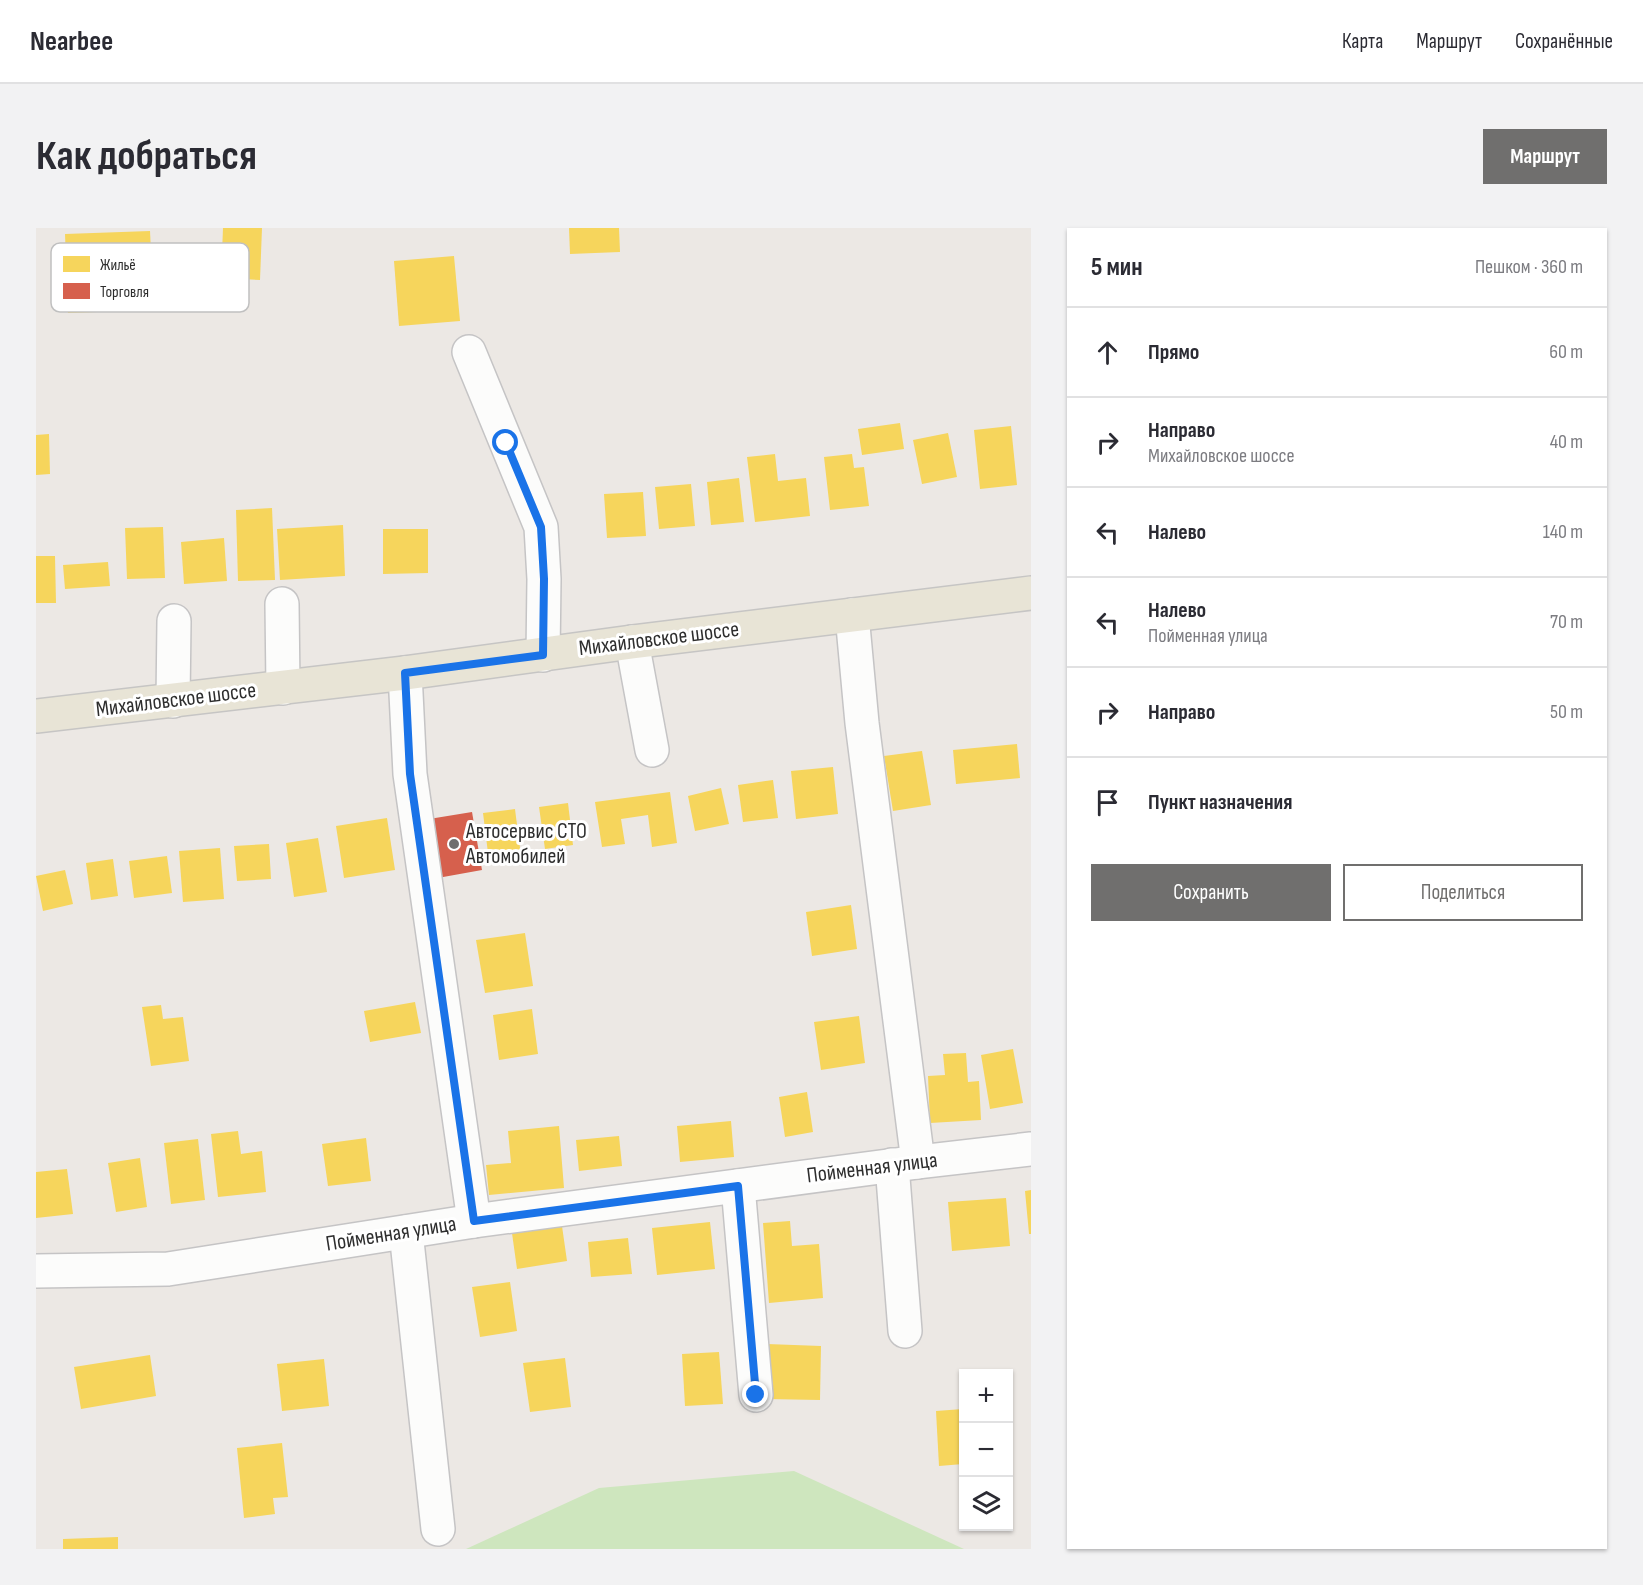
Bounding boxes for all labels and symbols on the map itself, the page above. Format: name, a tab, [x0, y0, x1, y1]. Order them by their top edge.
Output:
legend	[51, 243, 249, 312]
text: Жильё	[100, 256, 136, 275]
text: Торговля	[100, 283, 149, 302]
route start	[492, 429, 518, 455]
street label: Михайловское шоссе	[577, 616, 741, 662]
street label: Михайловское шоссе	[94, 677, 258, 723]
place label: Автосервис СТО Автомобилей	[465, 818, 587, 870]
marker: Автосервис СТО Автомобилей	[447, 837, 461, 851]
street label: Пойменная улица	[805, 1147, 939, 1189]
street label: Пойменная улица	[324, 1210, 458, 1258]
route end	[742, 1381, 768, 1407]

